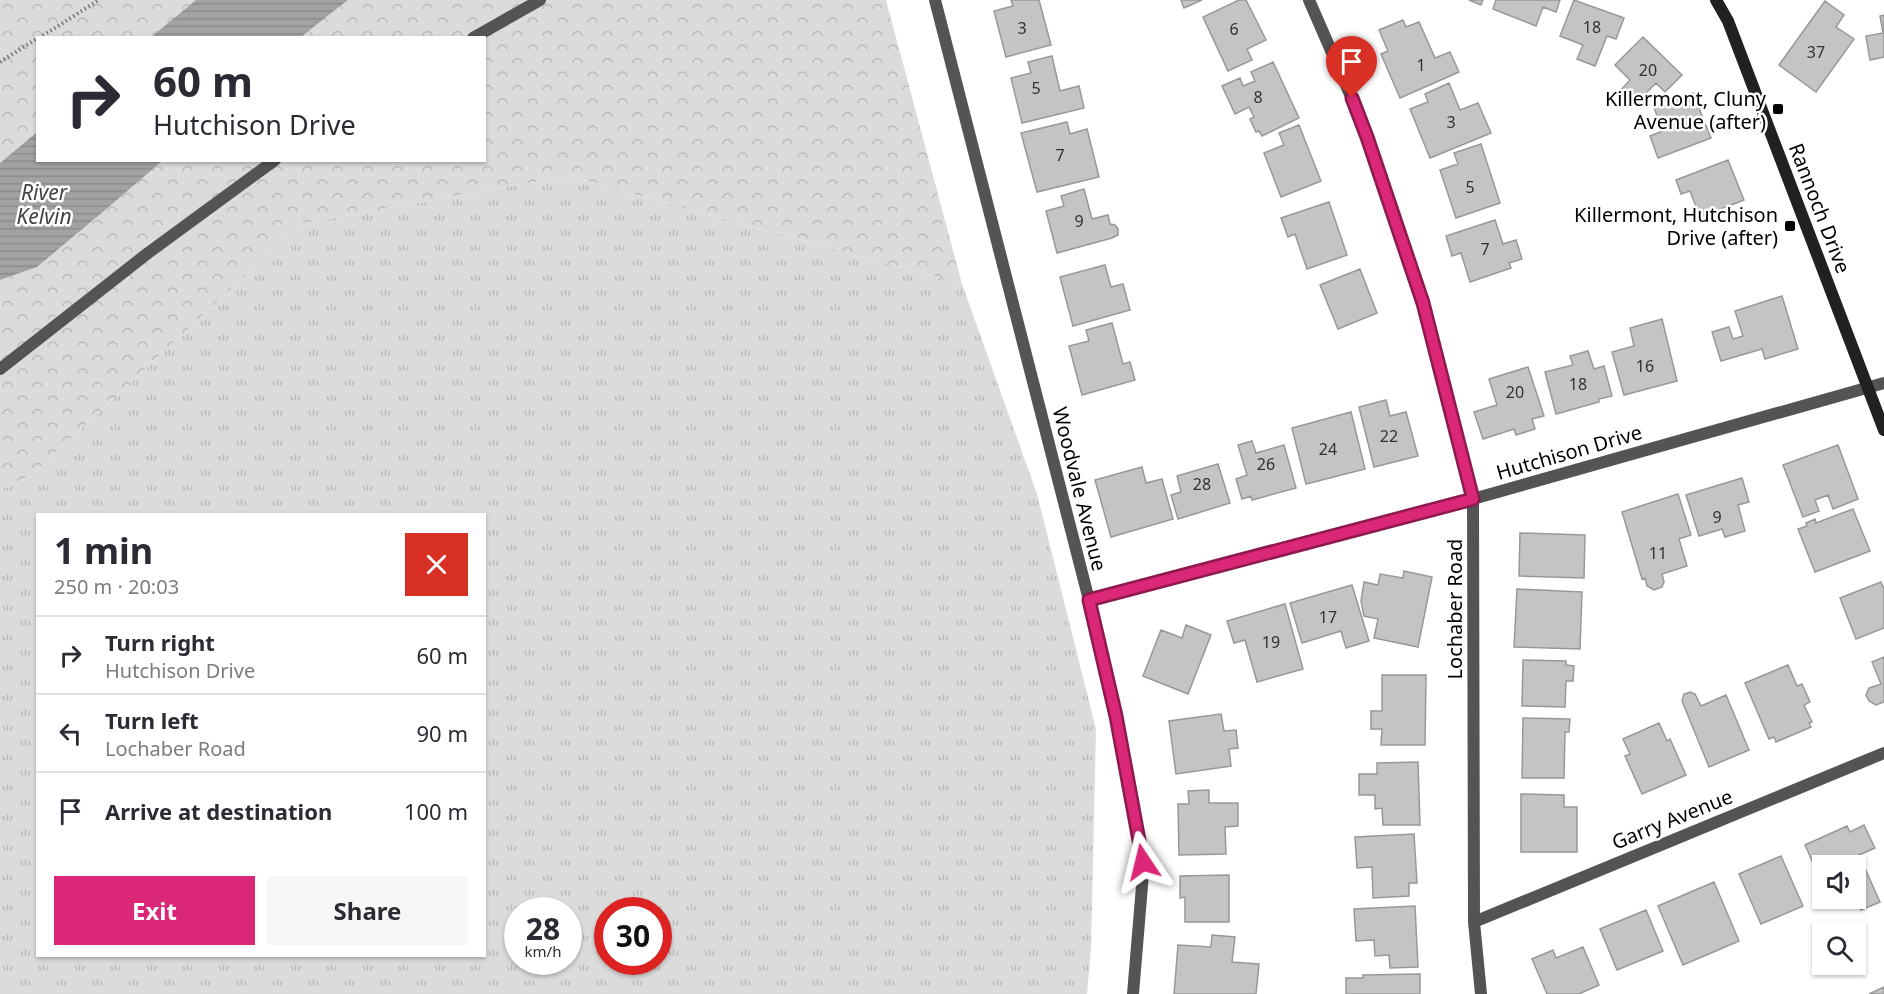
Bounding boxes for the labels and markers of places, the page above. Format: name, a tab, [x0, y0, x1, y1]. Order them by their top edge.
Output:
pin	[1326, 36, 1377, 98]
place label: Killermont, Cluny Avenue (after)	[1605, 85, 1767, 135]
marker: Killermont, Cluny Avenue (after)	[1771, 102, 1785, 116]
place label: Killermont, Hutchison Drive (after)	[1574, 201, 1778, 251]
marker: Killermont, Hutchison Drive (after)	[1783, 219, 1797, 233]

